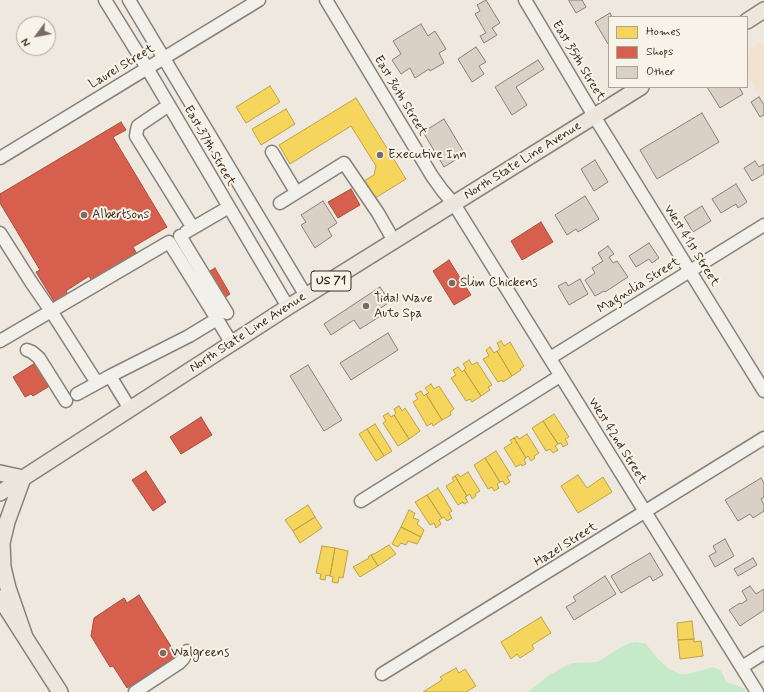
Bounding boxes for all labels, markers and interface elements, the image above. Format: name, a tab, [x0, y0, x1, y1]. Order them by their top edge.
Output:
north arrow	[16, 16, 56, 56]
legend	[608, 16, 748, 88]
street label: East 35th Street	[548, 18, 608, 104]
text: Homes	[646, 24, 681, 40]
text: N	[19, 35, 35, 49]
street label: Laurel Street	[86, 41, 158, 93]
text: Shops	[646, 44, 673, 60]
street label: East 36th Street	[370, 53, 430, 139]
text: Other	[646, 64, 675, 80]
street label: East 37th Street	[180, 103, 238, 189]
street label: North State Line Avenue	[461, 118, 585, 204]
place label: Executive Inn	[388, 147, 467, 163]
marker: Executive Inn	[375, 150, 385, 160]
street label: West 41st Street	[660, 202, 722, 290]
place label: Albertsons	[92, 207, 149, 223]
marker: Albertsons	[79, 210, 89, 220]
street label: Magnolia Street	[595, 254, 683, 318]
road number: US 71	[311, 271, 351, 291]
place label: Slim Chickens	[460, 275, 538, 291]
marker: Slim Chickens	[447, 278, 457, 288]
street label: North State Line Avenue	[187, 290, 309, 376]
place label: Tidal Wave Auto Spa	[374, 291, 433, 322]
marker: Tidal Wave Auto Spa	[361, 301, 371, 311]
street label: West 42nd Street	[584, 395, 650, 487]
street label: Hazel Street	[532, 519, 600, 571]
place label: Walgreens	[171, 645, 229, 661]
marker: Walgreens	[158, 648, 168, 658]

